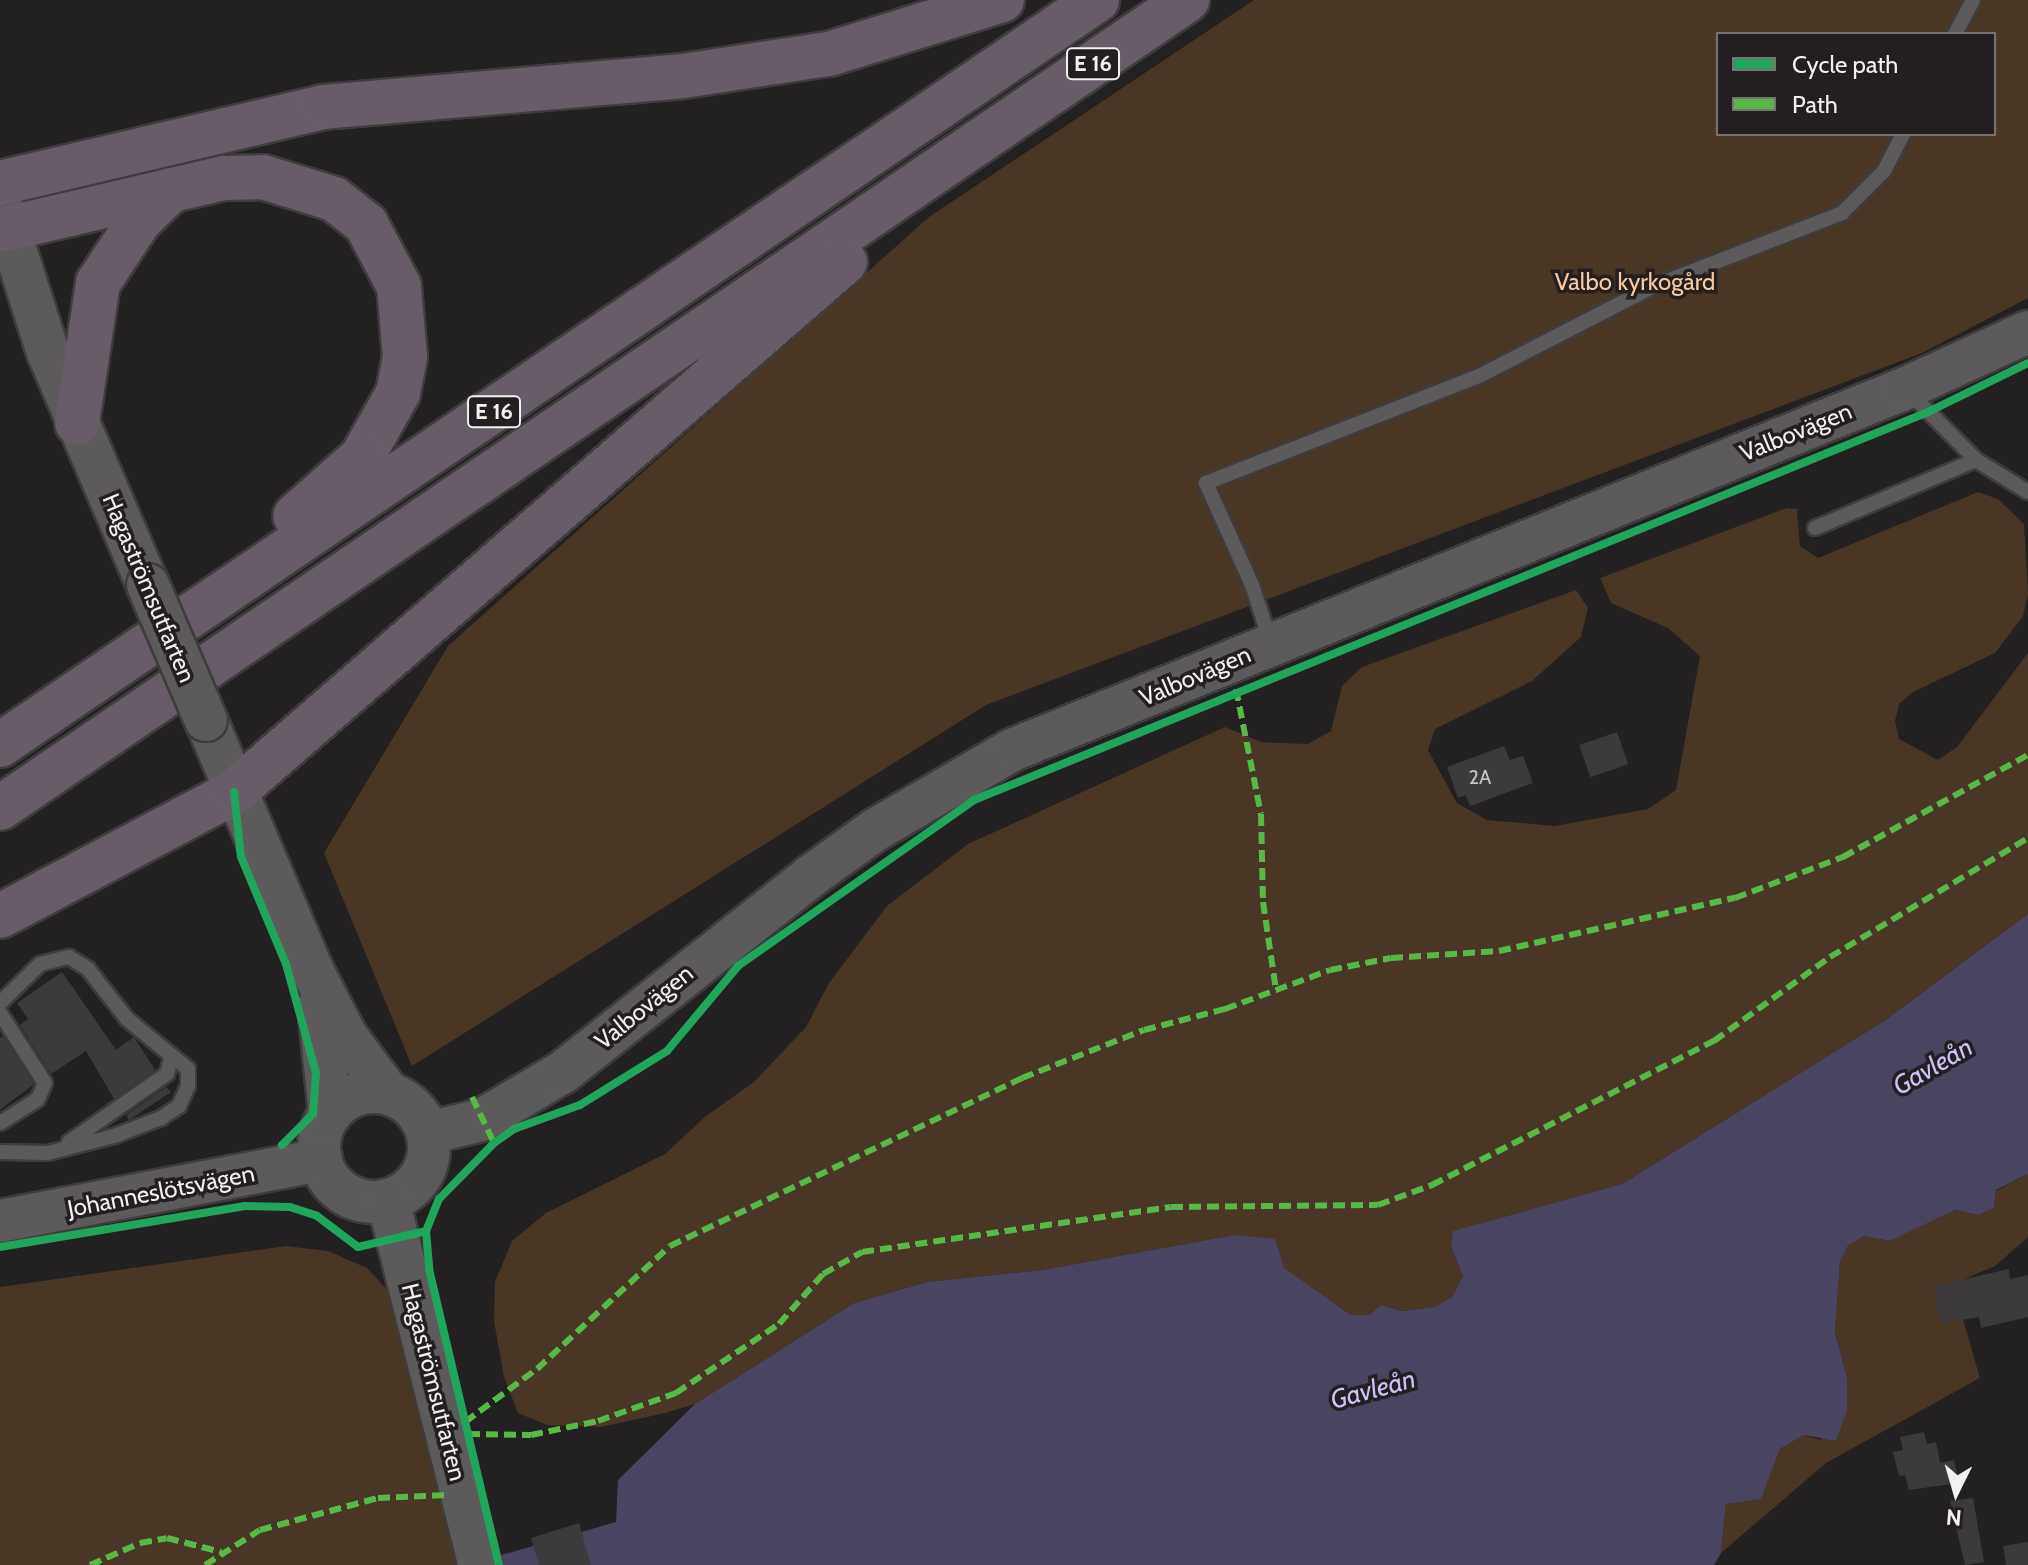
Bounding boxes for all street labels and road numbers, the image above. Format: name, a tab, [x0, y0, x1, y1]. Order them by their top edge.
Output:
road number: E 16	[1065, 46, 1121, 82]
road number: E 16	[466, 394, 522, 430]
street label: Valbovägen	[1736, 397, 1856, 467]
street label: Hagaströmsutfarten	[96, 489, 202, 687]
street label: Valbovägen	[1135, 640, 1255, 712]
street label: Valbovägen	[589, 959, 699, 1055]
street label: Johanneslötsvägen	[65, 1159, 257, 1223]
street label: Hagaströmsutfarten	[396, 1280, 472, 1484]

